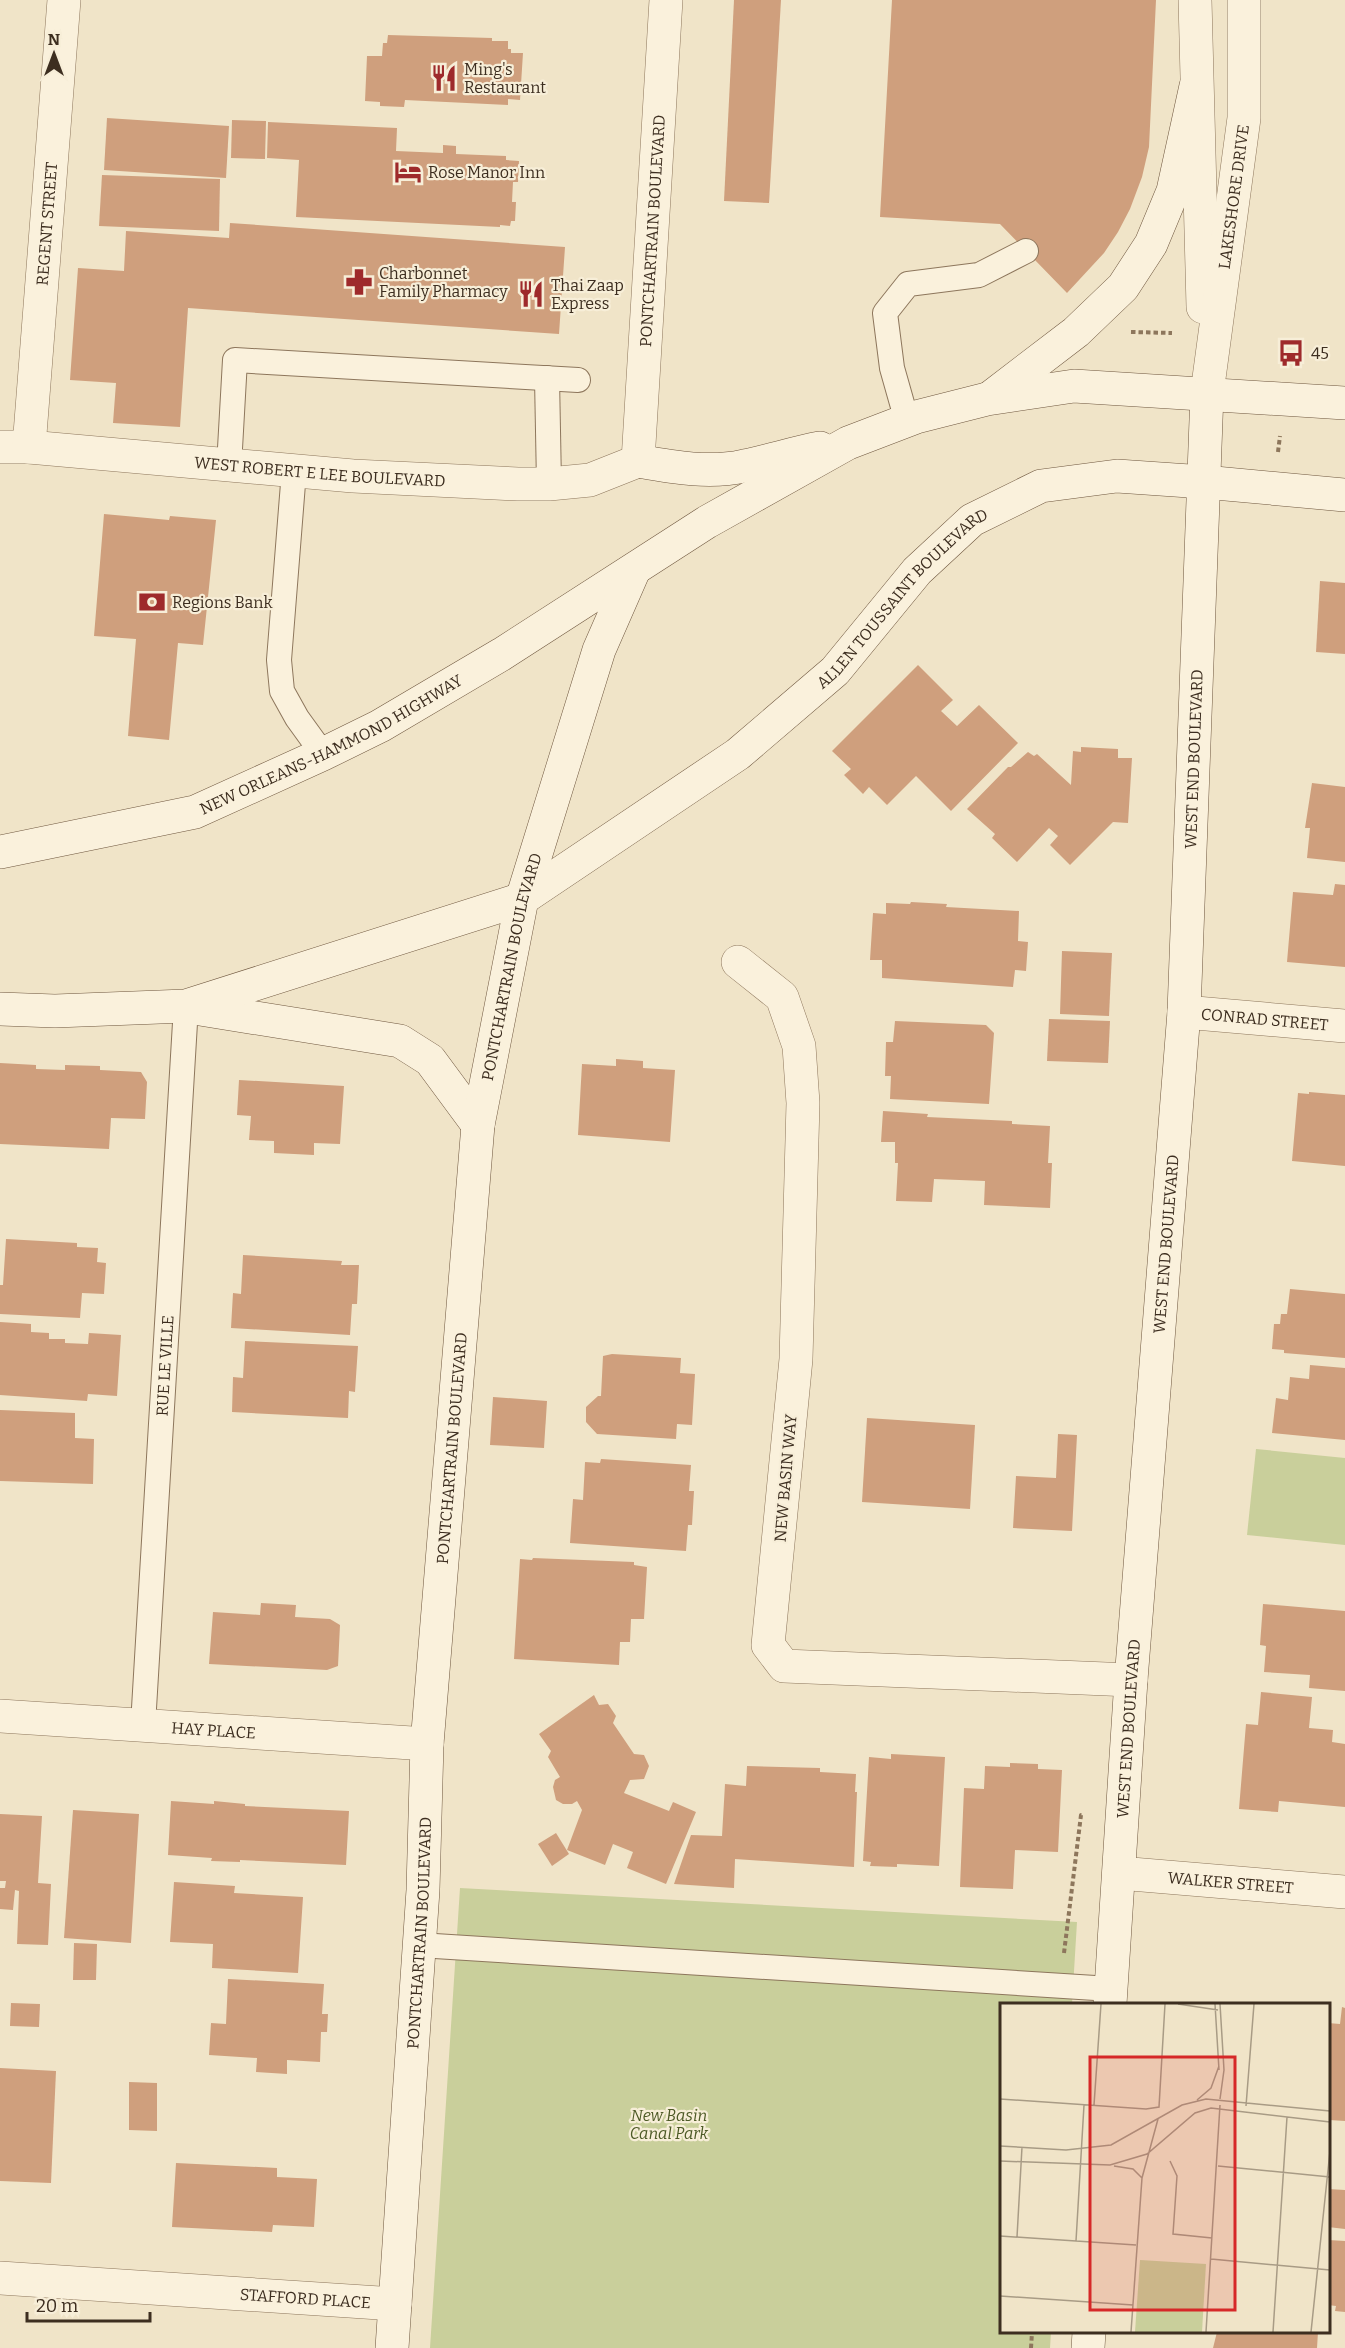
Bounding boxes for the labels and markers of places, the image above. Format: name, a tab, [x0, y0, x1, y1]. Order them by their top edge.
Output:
place label: Ming's Restaurant	[464, 60, 546, 97]
restaurant icon: Ming's Restaurant	[429, 63, 459, 93]
hotel icon: Rose Manor Inn	[393, 157, 423, 187]
place label: Rose Manor Inn	[428, 163, 545, 182]
place label: Charbonnet Family Pharmacy	[379, 264, 508, 301]
pharmacy icon: Charbonnet Family Pharmacy	[344, 267, 374, 297]
place label: Thai Zaap Express	[551, 276, 624, 313]
restaurant icon: Thai Zaap Express	[516, 279, 546, 309]
bus stop icon: 45	[1276, 338, 1306, 368]
place label: 45	[1311, 344, 1329, 363]
bank icon: Regions Bank	[137, 587, 167, 617]
place label: Regions Bank	[172, 593, 273, 612]

